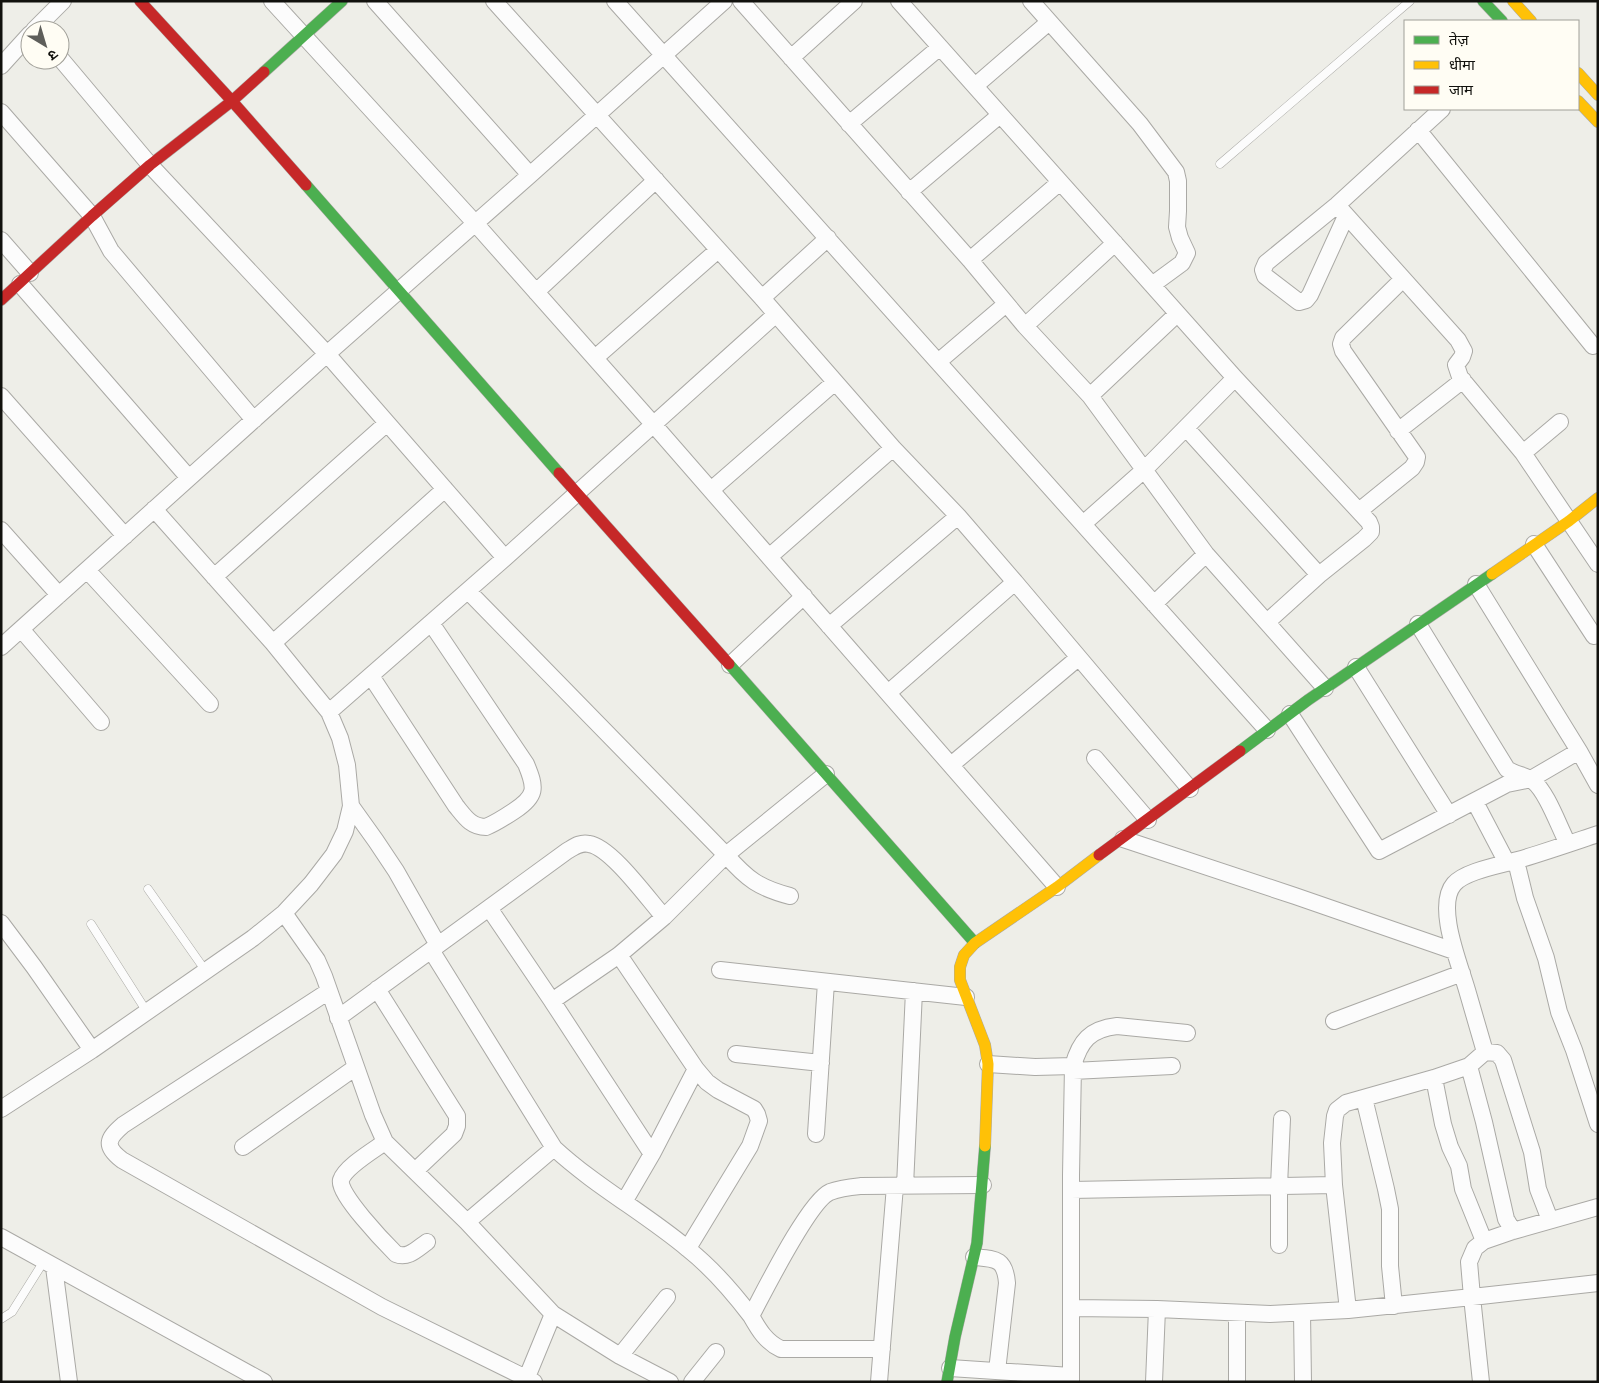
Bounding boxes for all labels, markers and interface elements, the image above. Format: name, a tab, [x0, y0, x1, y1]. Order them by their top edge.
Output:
north arrow	[20, 20, 70, 70]
legend	[1404, 20, 1579, 110]
text: तेज़	[1449, 29, 1470, 52]
text: उ	[42, 44, 62, 66]
text: धीमा	[1449, 54, 1476, 77]
text: जाम	[1449, 79, 1474, 102]

